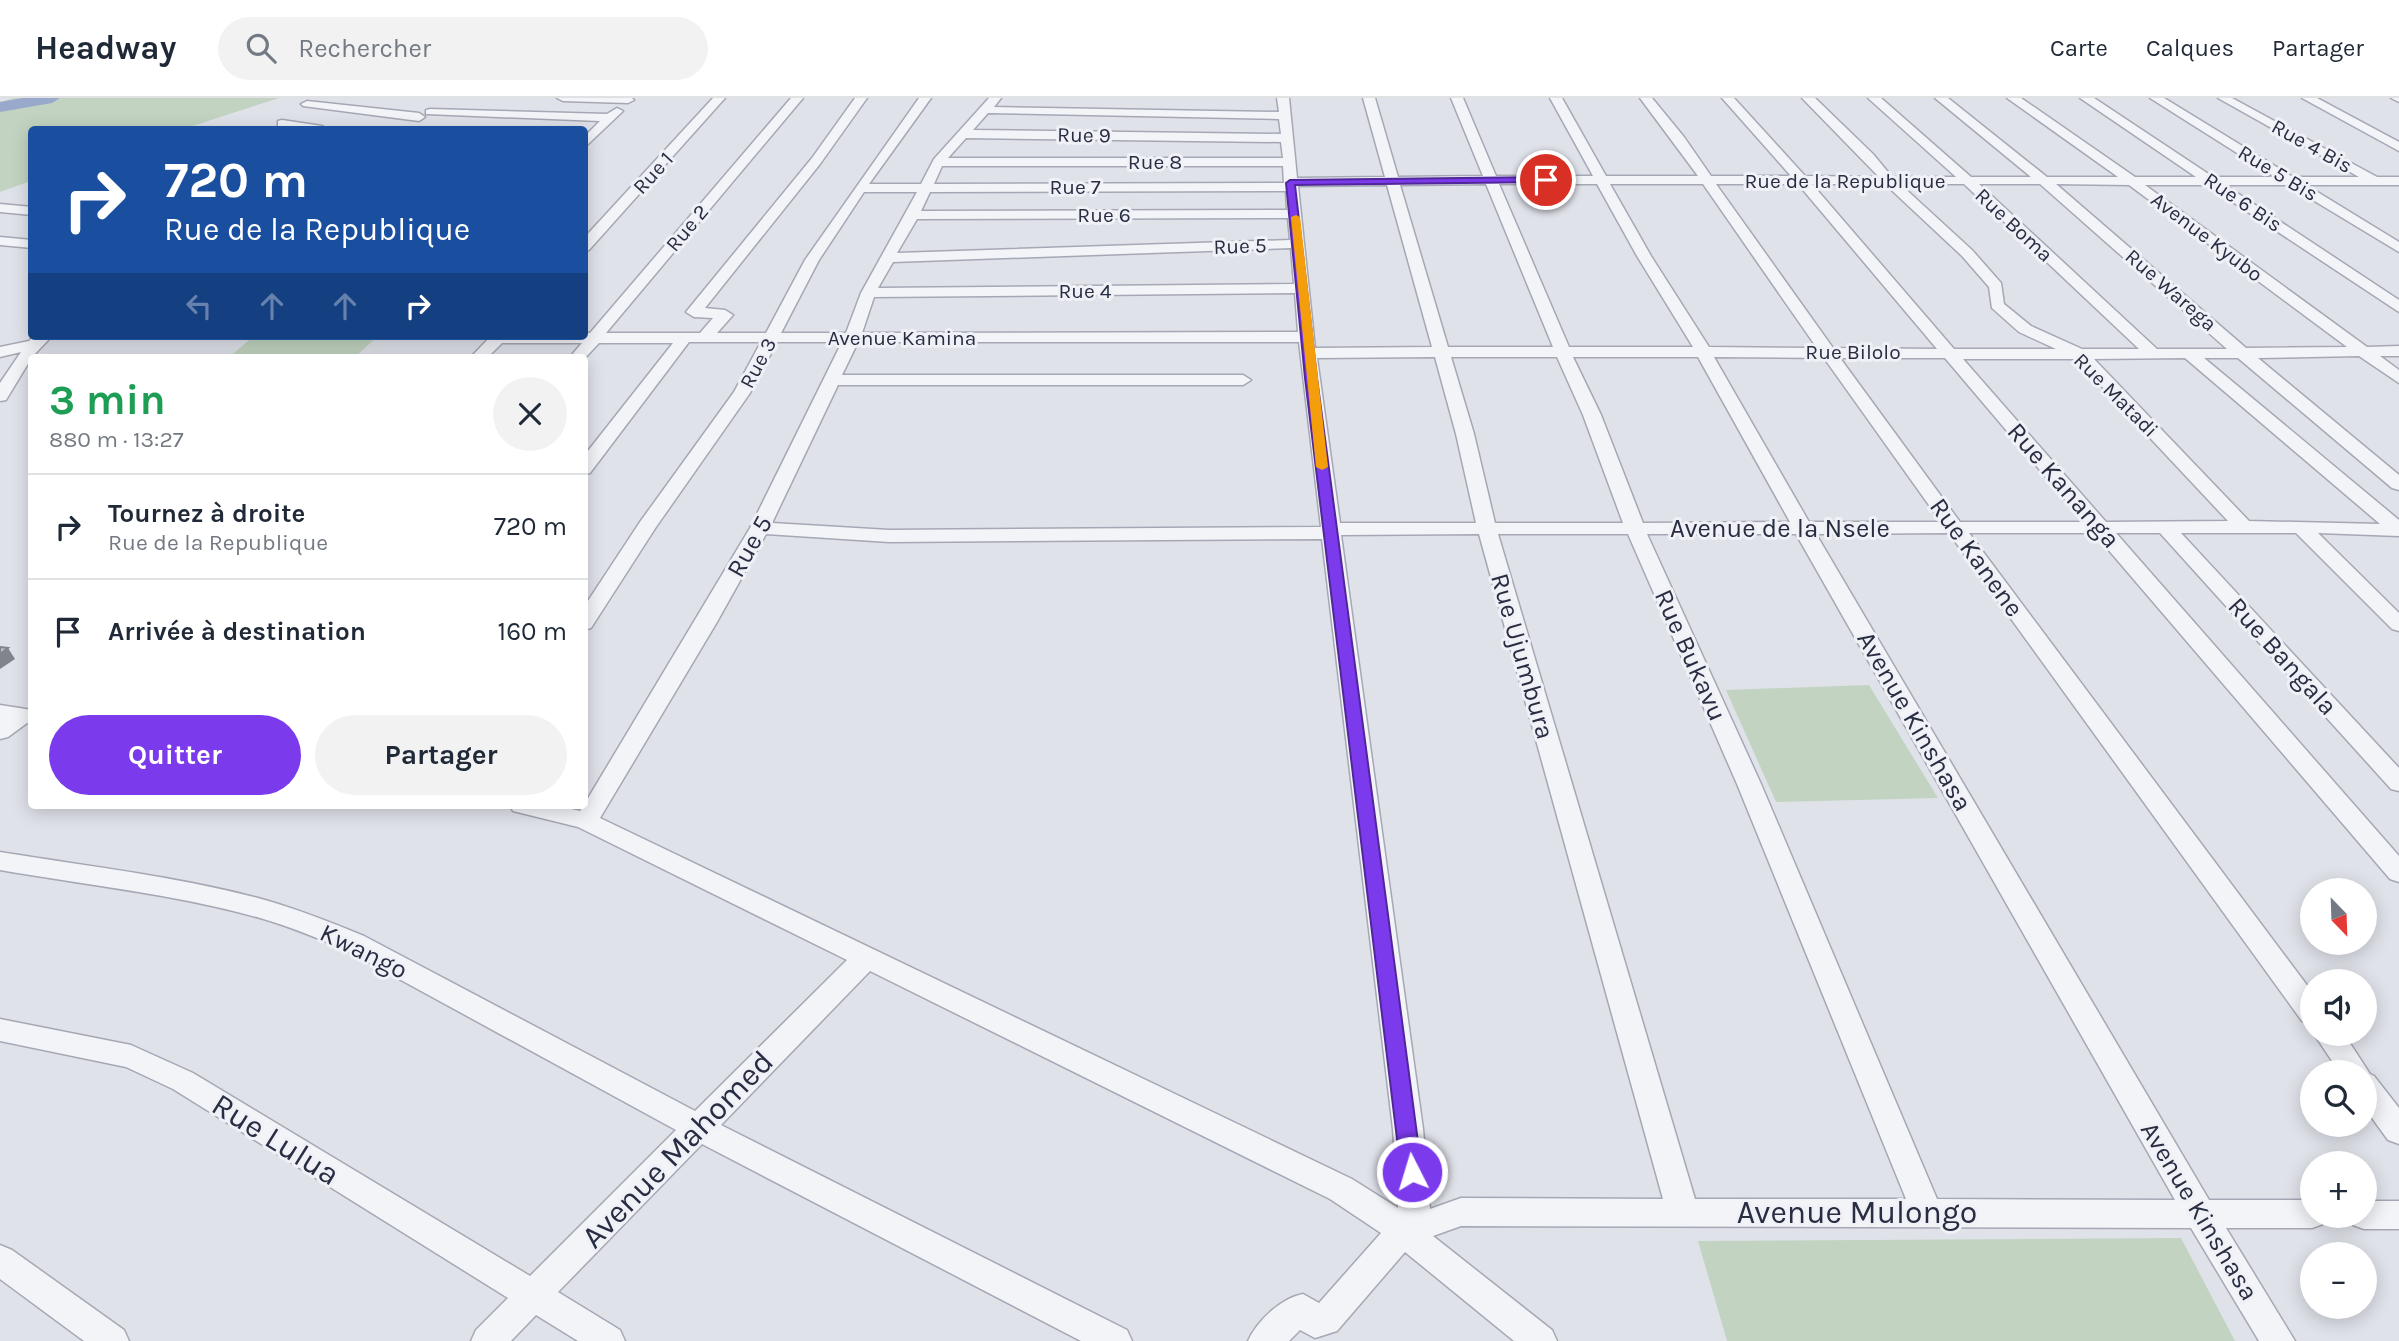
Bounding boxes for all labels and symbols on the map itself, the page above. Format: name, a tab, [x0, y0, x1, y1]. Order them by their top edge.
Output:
street label: Rue 4 Bis	[2268, 114, 2356, 178]
street label: Rue 9	[1057, 123, 1111, 147]
street label: Rue 5 Bis	[2234, 140, 2322, 206]
street label: Rue 1	[628, 147, 678, 199]
street label: Rue 8	[1128, 150, 1182, 174]
pin	[1516, 150, 1576, 210]
street label: Rue 6 Bis	[2200, 167, 2286, 237]
street label: Rue de la Republique	[1745, 169, 1945, 193]
street label: Rue 7	[1049, 175, 1101, 199]
street label: Rue Boma	[1970, 183, 2058, 267]
street label: Avenue Kyubo	[2147, 187, 2267, 287]
street label: Rue 2	[661, 200, 713, 256]
street label: Rue 6	[1077, 203, 1131, 227]
street label: Rue 5	[1213, 233, 1267, 259]
street label: Rue Warega	[2121, 244, 2221, 336]
street label: Rue 4	[1058, 279, 1112, 303]
street label: Avenue Kamina	[828, 326, 976, 350]
street label: Rue 3	[735, 334, 781, 392]
street label: Rue Bilolo	[1805, 340, 1901, 364]
street label: Rue Matadi	[2069, 348, 2163, 442]
street label: Rue Kananga	[2001, 416, 2126, 554]
street label: Rue Kanene	[1923, 492, 2030, 623]
street label: Rue 5	[720, 510, 779, 583]
street label: Avenue de la Nsele	[1670, 513, 1890, 544]
street label: Rue Ujumbura	[1484, 570, 1561, 743]
street label: Rue Bukavu	[1648, 585, 1733, 726]
street label: Rue Bangala	[2222, 591, 2344, 722]
street label: Avenue Kinshasa	[1850, 626, 1979, 817]
north arrow	[2300, 878, 2376, 956]
street label: Kwango	[315, 917, 413, 986]
street label: Avenue Mahomed	[574, 1043, 781, 1256]
street label: Rue Lulua	[205, 1086, 346, 1193]
street label: Avenue Kinshasa	[2134, 1116, 2265, 1306]
position arrow	[1375, 1135, 1449, 1209]
street label: Avenue Mulongo	[1737, 1194, 1977, 1231]

